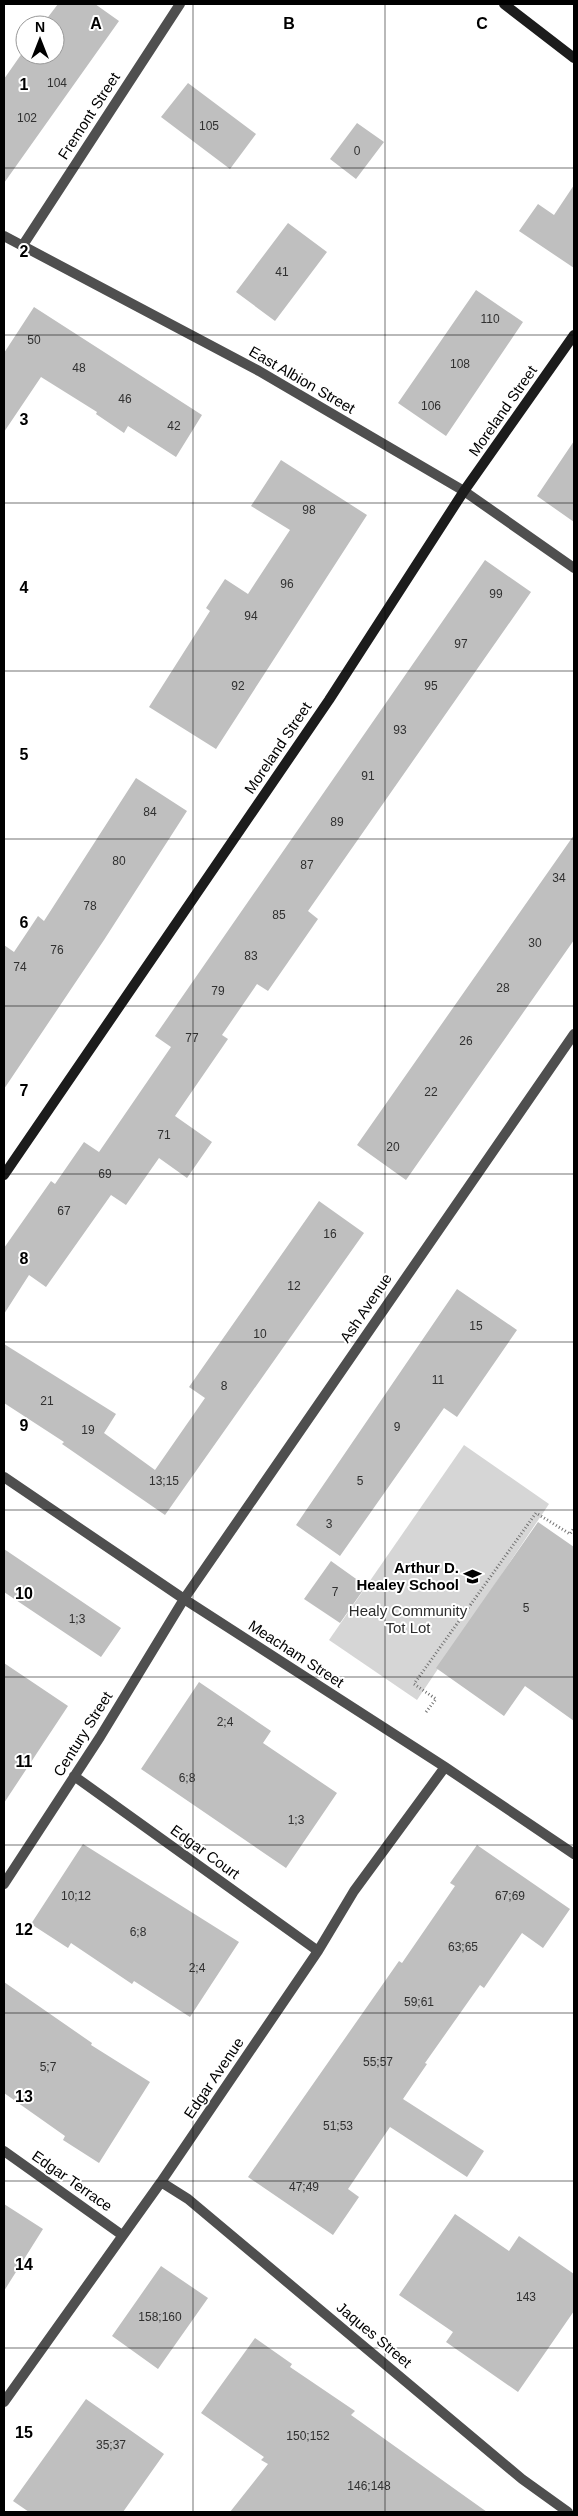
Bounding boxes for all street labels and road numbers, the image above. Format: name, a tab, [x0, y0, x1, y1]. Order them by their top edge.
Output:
street label: Fremont Street	[54, 68, 123, 162]
street label: East Albion Street	[246, 342, 359, 417]
street label: Moreland Street	[465, 361, 541, 459]
street label: Moreland Street	[241, 698, 315, 797]
street label: Ash Avenue	[336, 1270, 395, 1346]
street label: Meacham Street	[245, 1616, 348, 1691]
street label: Century Street	[50, 1688, 116, 1779]
street label: Edgar Court	[168, 1821, 244, 1883]
street label: Edgar Avenue	[180, 2034, 247, 2121]
street label: Edgar Terrace	[29, 2147, 116, 2214]
street label: Jaques Street	[333, 2298, 416, 2371]

